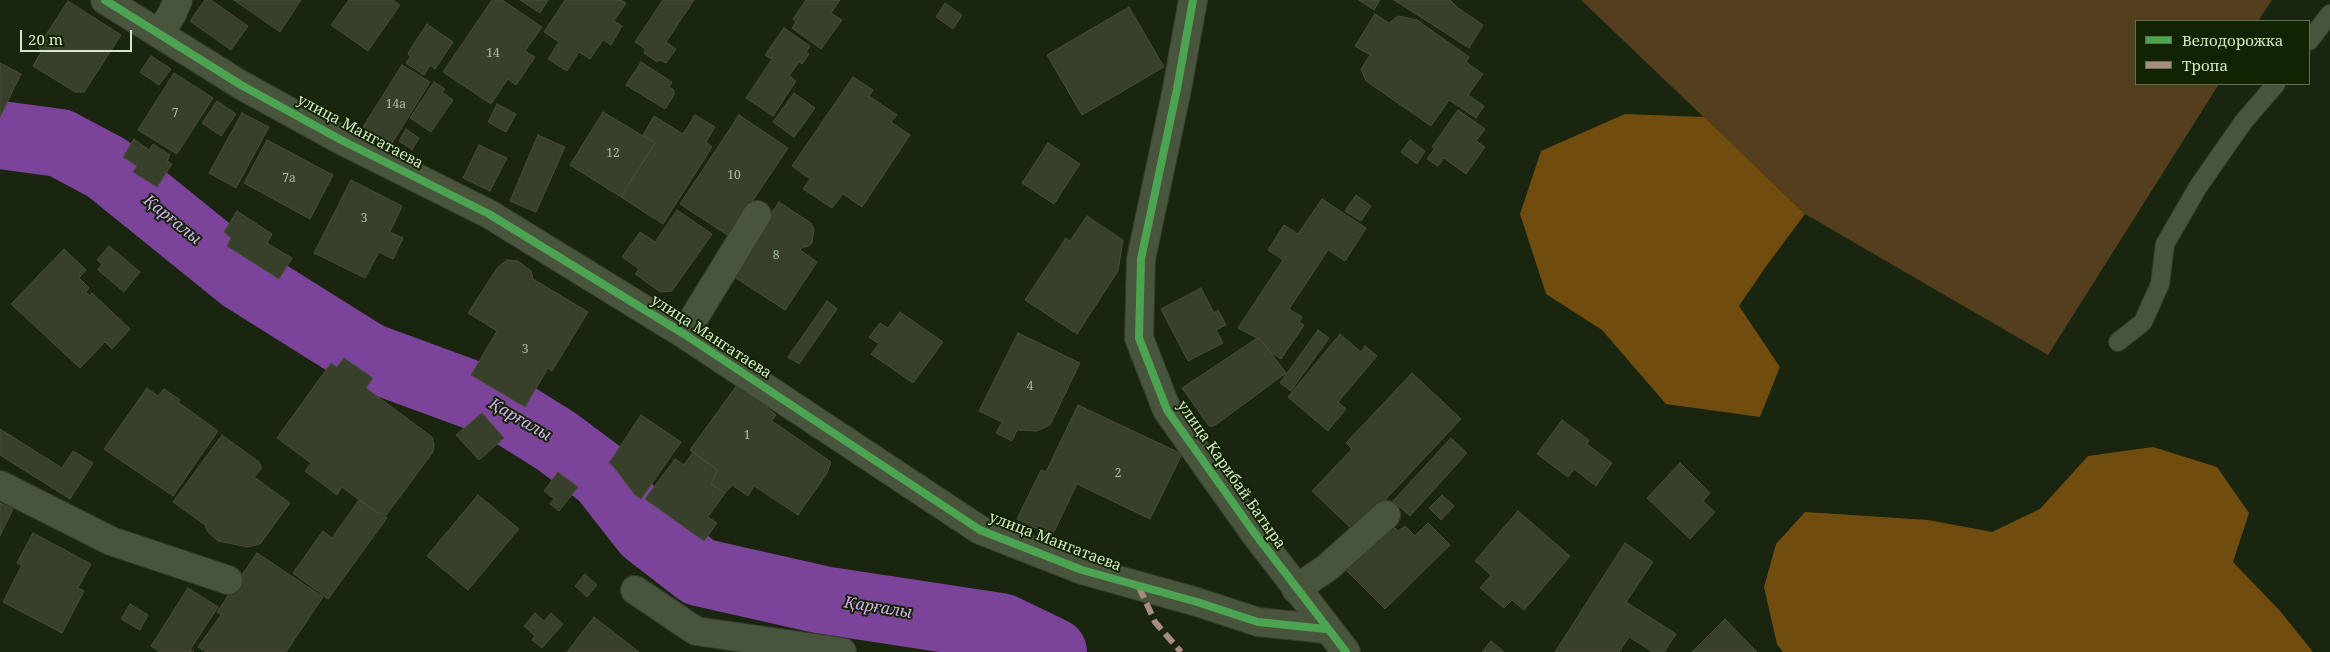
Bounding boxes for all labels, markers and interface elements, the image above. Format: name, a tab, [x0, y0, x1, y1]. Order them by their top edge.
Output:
scale bar	[22, 20, 135, 52]
legend	[2135, 20, 2310, 85]
text: 20 m	[28, 29, 63, 49]
text: Велодорожка	[2182, 30, 2283, 50]
house number: 14	[486, 47, 500, 61]
text: Тропа	[2182, 55, 2228, 75]
street label: улица Мангатаева	[294, 91, 426, 173]
house number: 14а	[386, 98, 406, 112]
house number: 7	[172, 107, 178, 121]
house number: 12	[606, 147, 620, 161]
house number: 10	[727, 169, 741, 183]
house number: 7а	[282, 172, 296, 186]
water label: Қарғалы	[139, 191, 205, 249]
house number: 3	[361, 212, 367, 226]
house number: 8	[773, 249, 779, 263]
street label: улица Мангатаева	[647, 291, 775, 383]
house number: 3	[522, 343, 528, 357]
house number: 4	[1027, 380, 1033, 394]
water label: Қарғалы	[486, 395, 554, 445]
street label: улица Карибай Батыра	[1173, 397, 1289, 553]
house number: 1	[744, 429, 750, 443]
house number: 2	[1115, 467, 1121, 481]
street label: улица Мангатаева	[986, 508, 1124, 576]
water label: Қарғалы	[843, 593, 913, 623]

